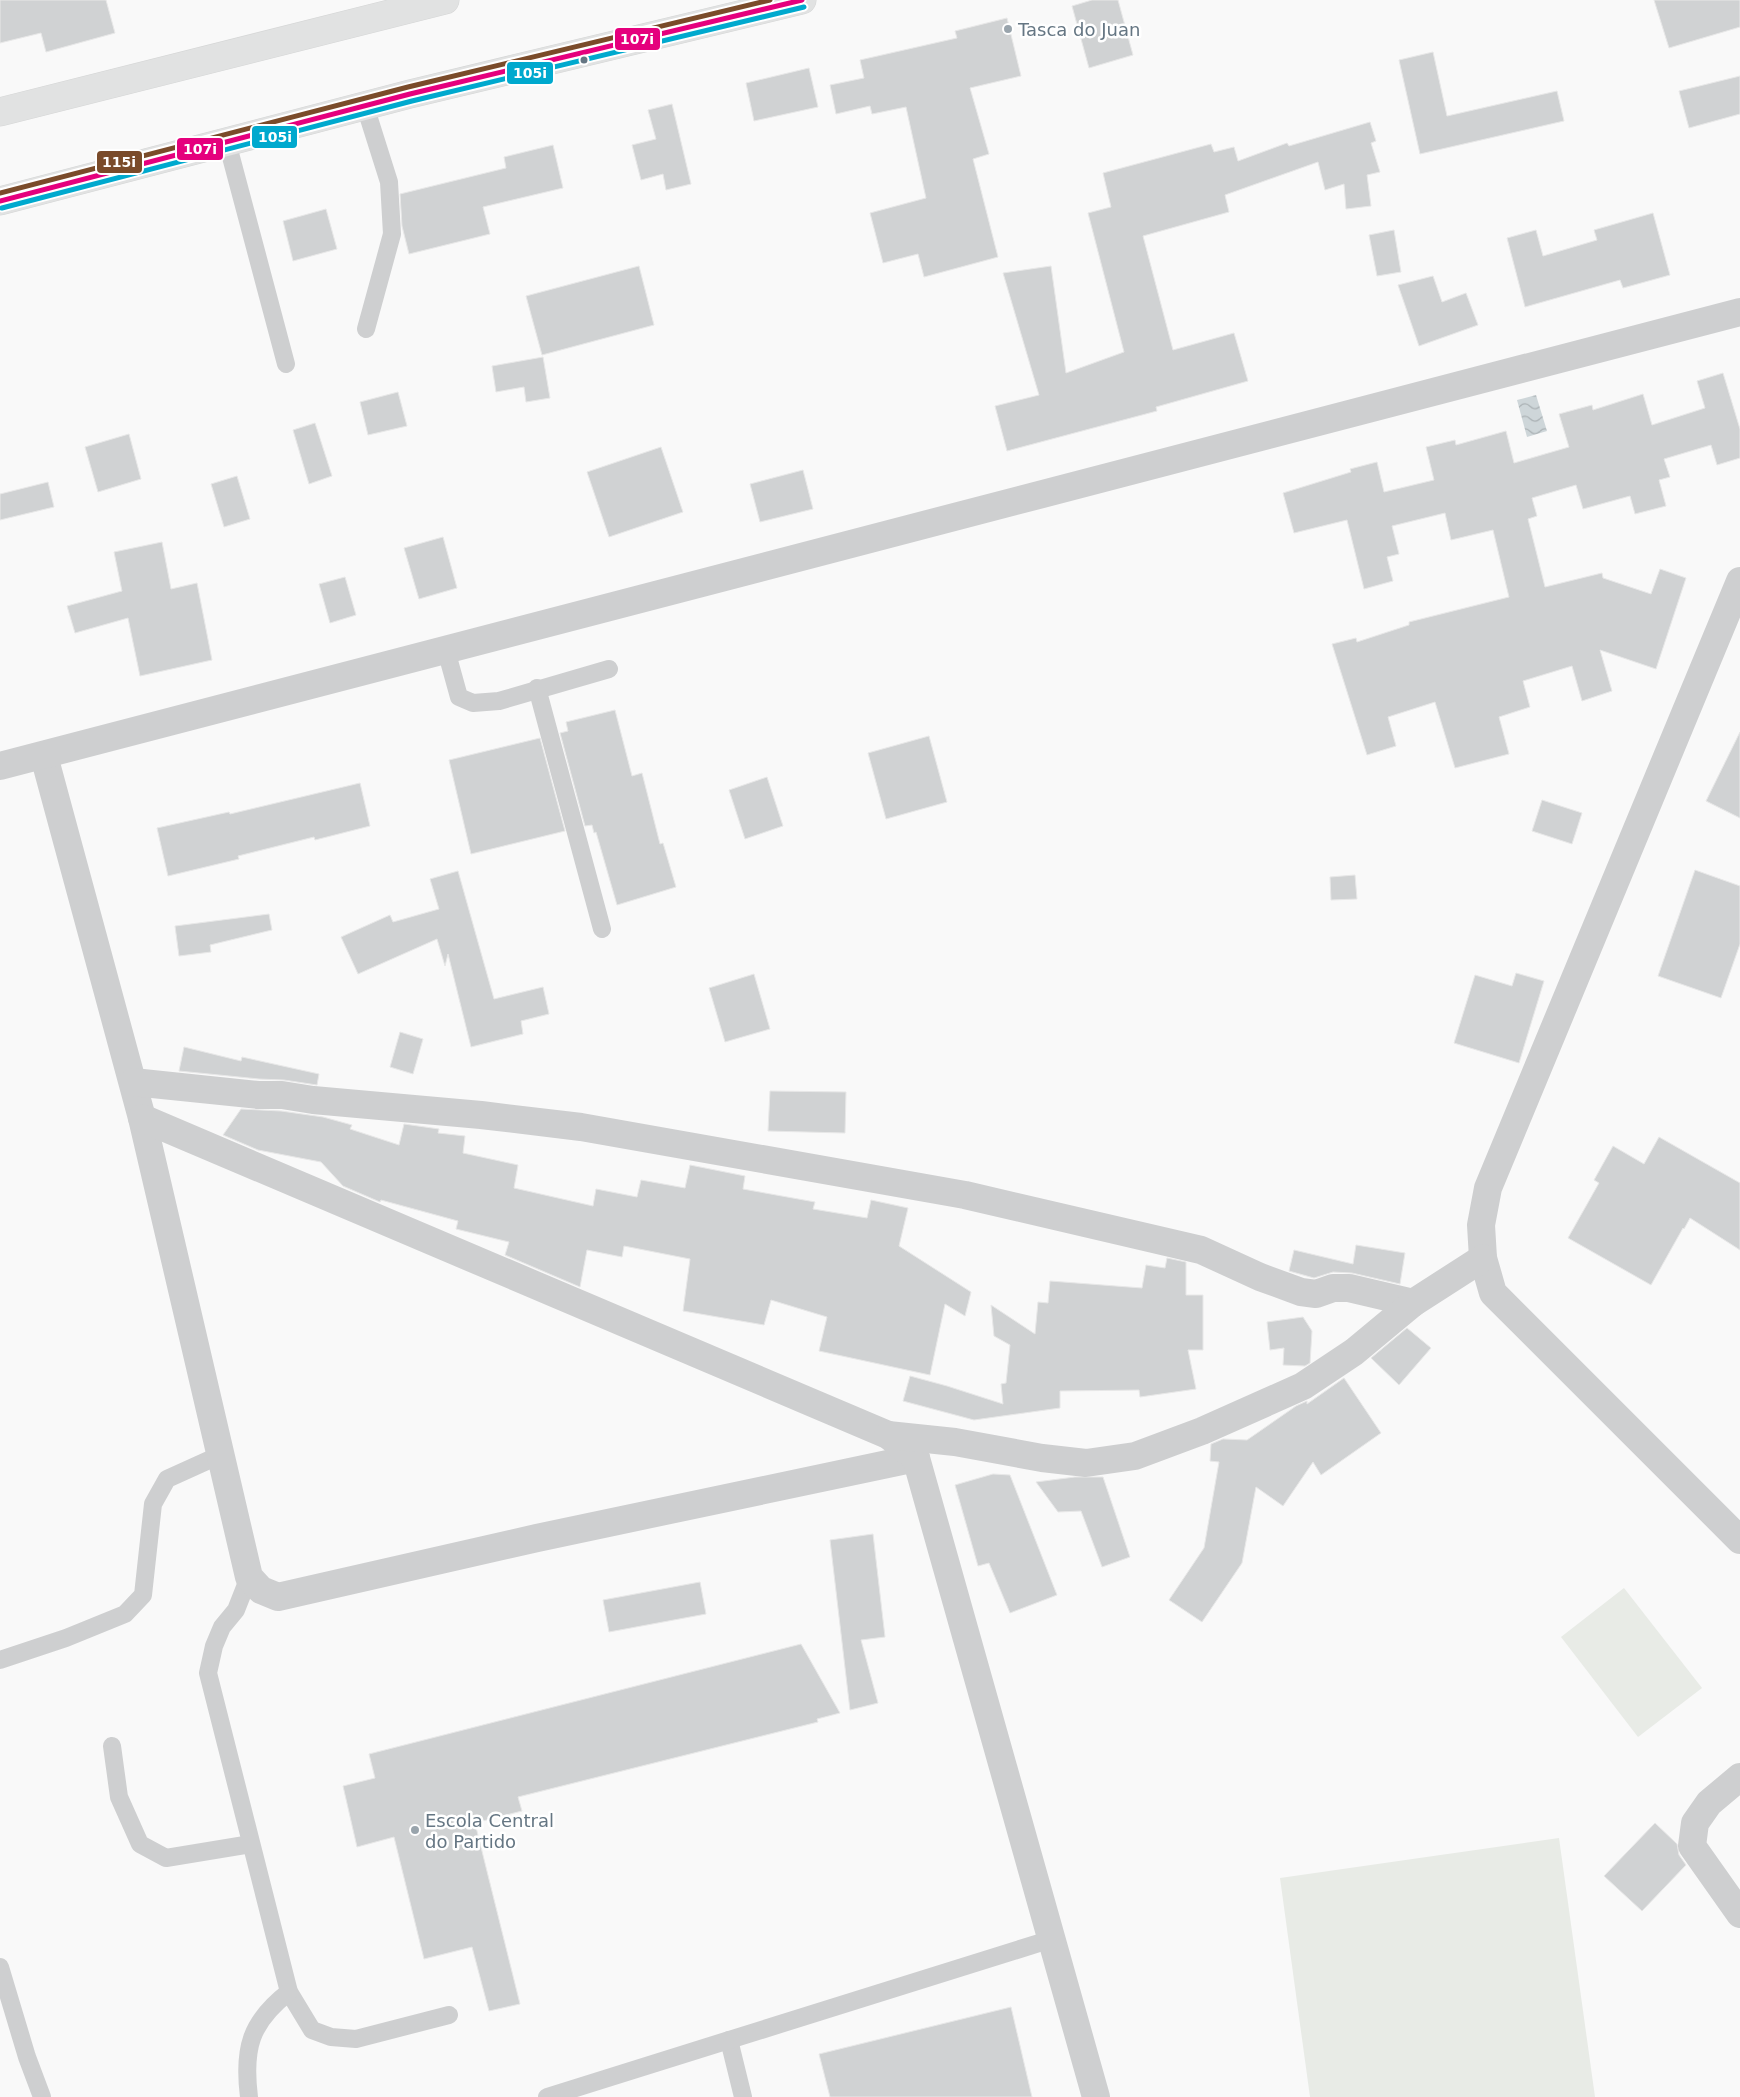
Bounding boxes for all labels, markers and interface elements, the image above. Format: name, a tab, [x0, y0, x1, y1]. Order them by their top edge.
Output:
place label: Tasca do Juan	[1017, 19, 1140, 40]
marker: Tasca do Juan	[1002, 23, 1014, 35]
line badge: 107i	[614, 27, 661, 51]
text: 107i	[620, 31, 654, 47]
unlabelled marker	[579, 55, 589, 65]
line badge: 105i	[506, 61, 554, 85]
text: 105i	[513, 65, 547, 81]
line badge: 105i	[251, 125, 298, 149]
text: 105i	[258, 129, 292, 145]
line badge: 107i	[176, 137, 224, 161]
text: 107i	[183, 141, 217, 157]
line badge: 115i	[96, 150, 143, 174]
text: 115i	[102, 154, 136, 170]
place label: Escola Central do Partido	[425, 1810, 554, 1852]
marker: Escola Central do Partido	[409, 1824, 421, 1836]

